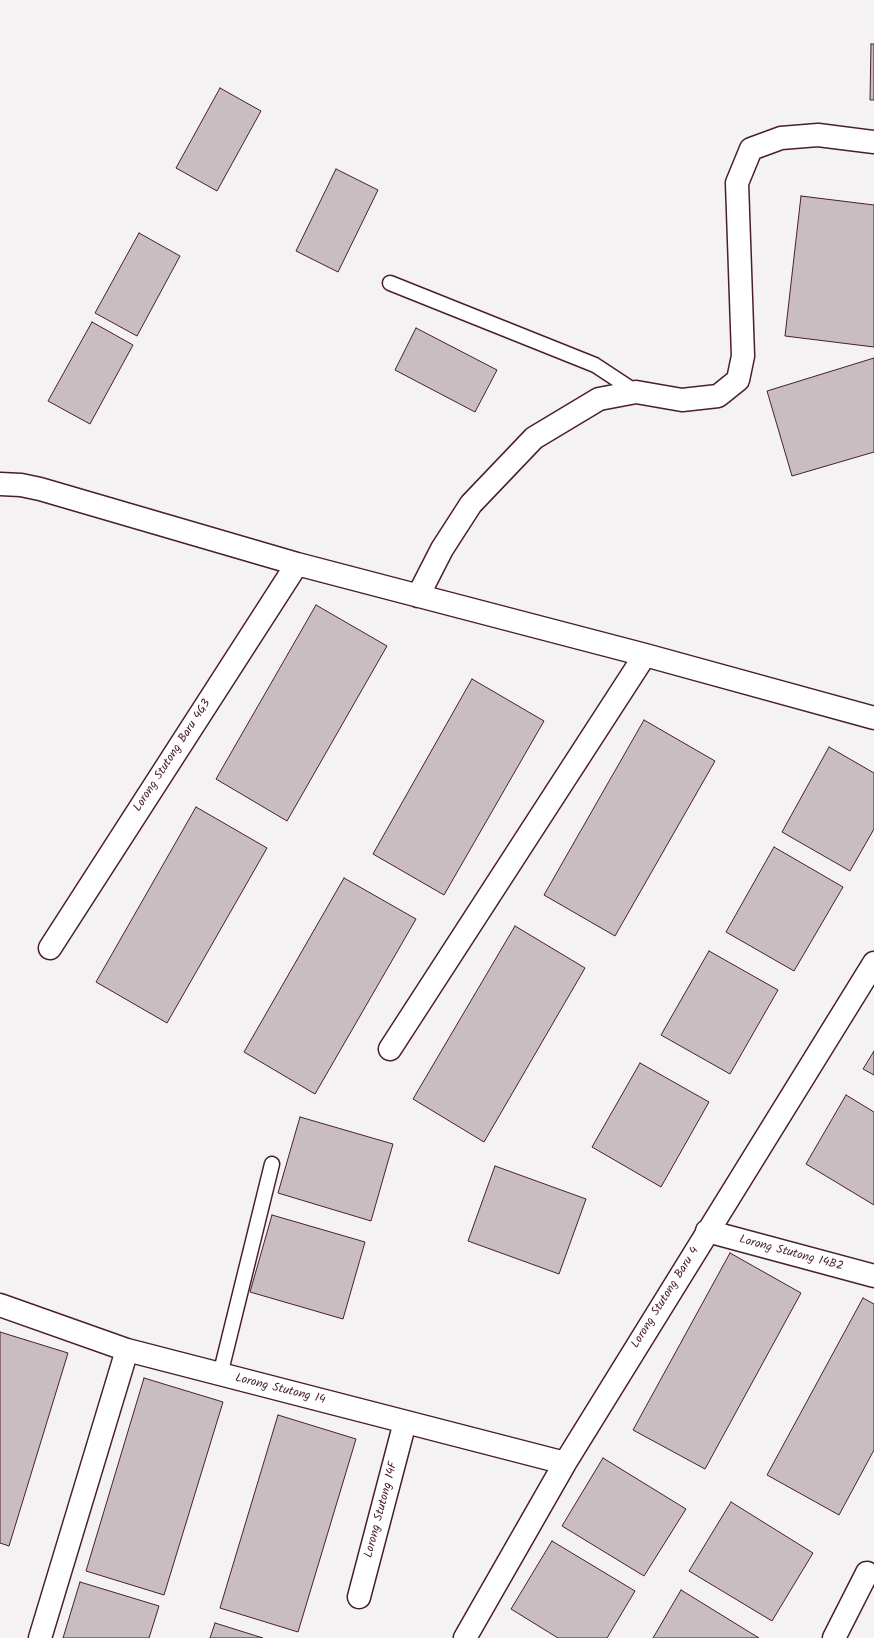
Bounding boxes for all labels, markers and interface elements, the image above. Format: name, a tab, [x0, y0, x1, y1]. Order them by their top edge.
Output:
street label: Lorong Stutong Baru 4G3	[131, 697, 215, 815]
street label: Lorong Stutong 14B2	[737, 1233, 845, 1275]
street label: Lorong Stutong Baru 4	[629, 1245, 703, 1351]
street label: Lorong Stutong 14	[233, 1372, 327, 1408]
street label: Lorong Stutong 14F	[362, 1460, 402, 1560]

